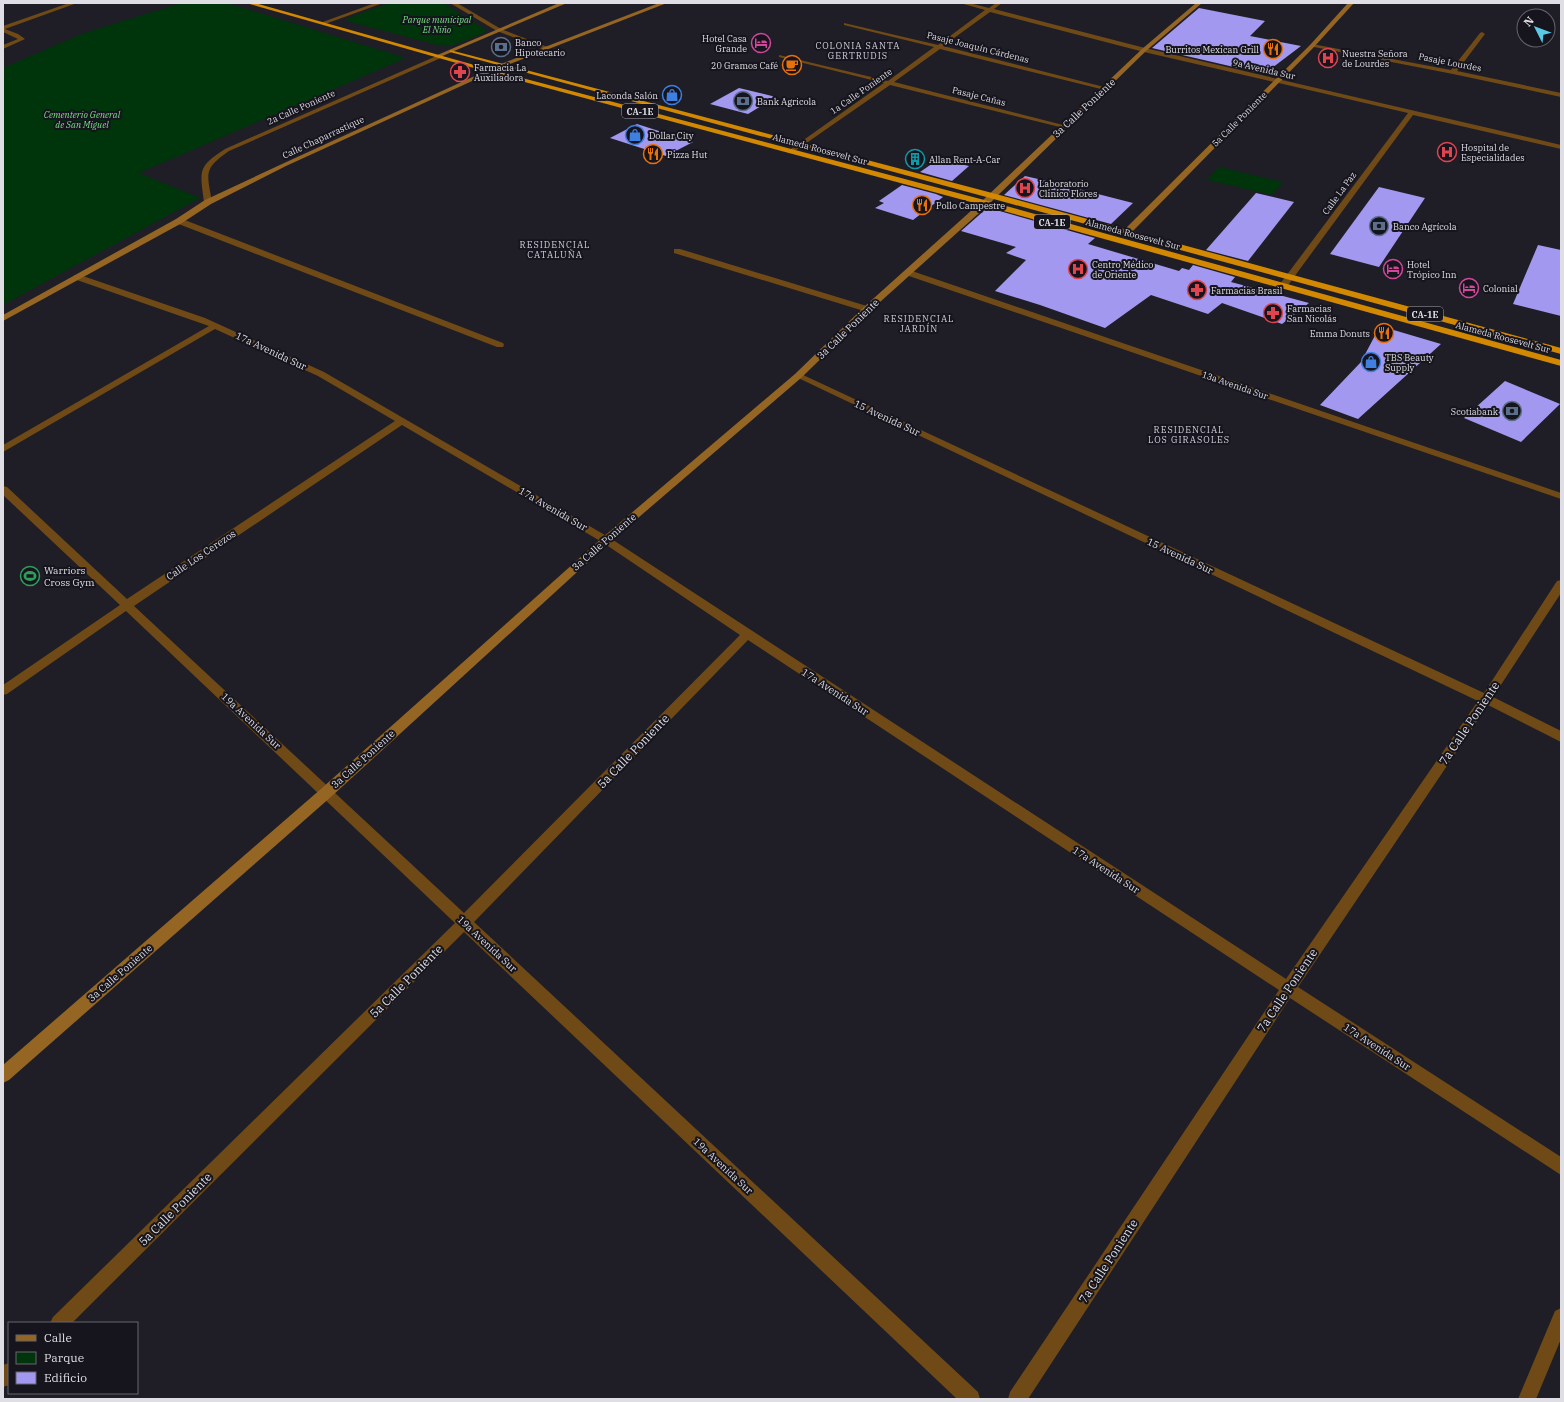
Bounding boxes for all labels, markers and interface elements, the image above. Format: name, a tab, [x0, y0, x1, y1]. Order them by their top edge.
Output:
north arrow	[1516, 8, 1556, 48]
text: N	[1520, 13, 1537, 29]
park label: Parque municipal El Niño	[402, 14, 472, 35]
street label: Pasaje Joaquín Cárdenas	[926, 29, 1030, 65]
hotel icon: Hotel Casa Grande	[750, 32, 772, 54]
place label: Hotel Casa Grande	[702, 33, 747, 54]
bank icon: Banco Hipotecario	[490, 36, 512, 58]
place label: Banco Hipotecario	[515, 37, 565, 58]
restaurant icon: Burritos Mexican Grill	[1262, 38, 1284, 60]
district label: COLONIA SANTA GERTRUDIS	[815, 40, 901, 61]
place label: Burritos Mexican Grill	[1165, 44, 1259, 55]
hospital icon: Nuestra Señora de Lourdes	[1317, 47, 1339, 69]
place label: Nuestra Señora de Lourdes	[1342, 48, 1408, 69]
street label: Pasaje Lourdes	[1418, 50, 1482, 74]
cafe icon: 20 Gramos Café	[781, 54, 803, 76]
street label: 9a Avenida Sur	[1232, 56, 1296, 82]
place label: 20 Gramos Café	[711, 60, 778, 71]
pharmacy icon: Farmacia La Auxiliadora	[449, 61, 471, 83]
place label: Farmacia La Auxiliadora	[474, 62, 526, 83]
street label: 1a Calle Poniente	[828, 65, 894, 116]
street label: 3a Calle Poniente	[1050, 76, 1118, 140]
shop icon: Laconda Salón	[661, 84, 683, 106]
street label: Pasaje Cañas	[951, 84, 1007, 108]
street label: 2a Calle Poniente	[265, 87, 337, 127]
street label: 5a Calle Poniente	[1209, 89, 1269, 149]
place label: Laconda Salón	[596, 90, 658, 101]
bank icon: Bank Agricola	[732, 90, 754, 112]
place label: Bank Agricola	[757, 96, 816, 107]
road number: CA-1E	[622, 104, 658, 118]
park label: Cementerio General de San Miguel	[44, 109, 121, 130]
street label: Calle Chaparrastique	[280, 113, 366, 161]
shop icon: Dollar City	[624, 124, 646, 146]
place label: Dollar City	[649, 130, 694, 141]
street label: Alameda Roosevelt Sur	[772, 131, 868, 167]
hospital icon: Hospital de Especialidades	[1436, 141, 1458, 163]
place label: Hospital de Especialidades	[1461, 142, 1525, 163]
restaurant icon: Pizza Hut	[642, 143, 664, 165]
building icon: Allan Rent-A-Car	[904, 148, 926, 170]
place label: Pizza Hut	[667, 149, 707, 160]
place label: Allan Rent-A-Car	[929, 154, 1000, 165]
street label: Calle La Paz	[1320, 169, 1358, 217]
hospital icon: Laboratorio Clinico Flores	[1014, 177, 1036, 199]
place label: Laboratorio Clinico Flores	[1039, 178, 1097, 199]
restaurant icon: Pollo Campestre	[911, 194, 933, 216]
place label: Pollo Campestre	[936, 200, 1005, 211]
road number: CA-1E	[1034, 215, 1070, 229]
bank icon: Banco Agrícola	[1368, 215, 1390, 237]
street label: Alameda Roosevelt Sur	[1085, 216, 1181, 252]
place label: Banco Agrícola	[1393, 221, 1457, 232]
district label: RESIDENCIAL CATALUÑA	[520, 239, 590, 260]
hospital icon: Centro Médico de Oriente	[1067, 258, 1089, 280]
hotel icon: Hotel Trópico Inn	[1382, 258, 1404, 280]
place label: Centro Médico de Oriente	[1092, 259, 1153, 280]
place label: Hotel Trópico Inn	[1407, 259, 1457, 280]
hotel icon: Colonial	[1458, 277, 1480, 299]
pharmacy icon: Farmacias Brasil	[1186, 279, 1208, 301]
place label: Colonial	[1483, 283, 1518, 294]
place label: Farmacias Brasil	[1211, 285, 1283, 296]
street label: 3a Calle Poniente	[814, 296, 882, 362]
pharmacy icon: Farmacias San Nicolás	[1262, 302, 1284, 324]
place label: Farmacias San Nicolás	[1287, 303, 1337, 324]
road number: CA-1E	[1407, 307, 1443, 321]
district label: RESIDENCIAL JARDÍN	[884, 313, 954, 334]
street label: Alameda Roosevelt Sur	[1455, 319, 1551, 355]
restaurant icon: Emma Donuts	[1373, 322, 1395, 344]
place label: Emma Donuts	[1310, 328, 1370, 339]
street label: 17a Avenida Sur	[233, 329, 309, 373]
shop icon: TBS Beauty Supply	[1360, 351, 1382, 373]
place label: TBS Beauty Supply	[1385, 352, 1434, 373]
street label: 13a Avenida Sur	[1200, 369, 1270, 401]
street label: 15 Avenida Sur	[852, 397, 923, 439]
bank icon: Scotiabank	[1501, 400, 1523, 422]
place label: Scotiabank	[1451, 406, 1499, 417]
district label: RESIDENCIAL LOS GIRASOLES	[1148, 424, 1230, 445]
street label: 17a Avenida Sur	[516, 484, 590, 534]
street label: 3a Calle Poniente	[569, 510, 639, 574]
street label: Calle Los Cerezos	[164, 527, 238, 583]
street label: 15 Avenida Sur	[1145, 535, 1216, 577]
place label: Warriors Cross Gym	[44, 564, 95, 589]
sports icon: Warriors Cross Gym	[19, 565, 41, 587]
street label: 17a Avenida Sur	[799, 666, 871, 719]
street label: 7a Calle Poniente	[1436, 678, 1502, 768]
street label: 19a Avenida Sur	[218, 690, 284, 752]
street label: 5a Calle Poniente	[594, 711, 672, 791]
street label: 3a Calle Poniente	[328, 727, 398, 791]
street label: 17a Avenida Sur	[1070, 844, 1142, 897]
street label: 19a Avenida Sur	[454, 913, 520, 975]
street label: 3a Calle Poniente	[85, 941, 155, 1005]
street label: 5a Calle Poniente	[366, 941, 446, 1021]
street label: 7a Calle Poniente	[1254, 945, 1320, 1035]
street label: 17a Avenida Sur	[1341, 1021, 1413, 1074]
street label: 19a Avenida Sur	[690, 1135, 756, 1197]
street label: 5a Calle Poniente	[135, 1169, 215, 1249]
street label: 7a Calle Poniente	[1075, 1216, 1141, 1306]
legend	[8, 1322, 138, 1394]
text: Calle	[44, 1330, 72, 1345]
text: Parque	[44, 1350, 84, 1365]
text: Edificio	[44, 1370, 87, 1385]

